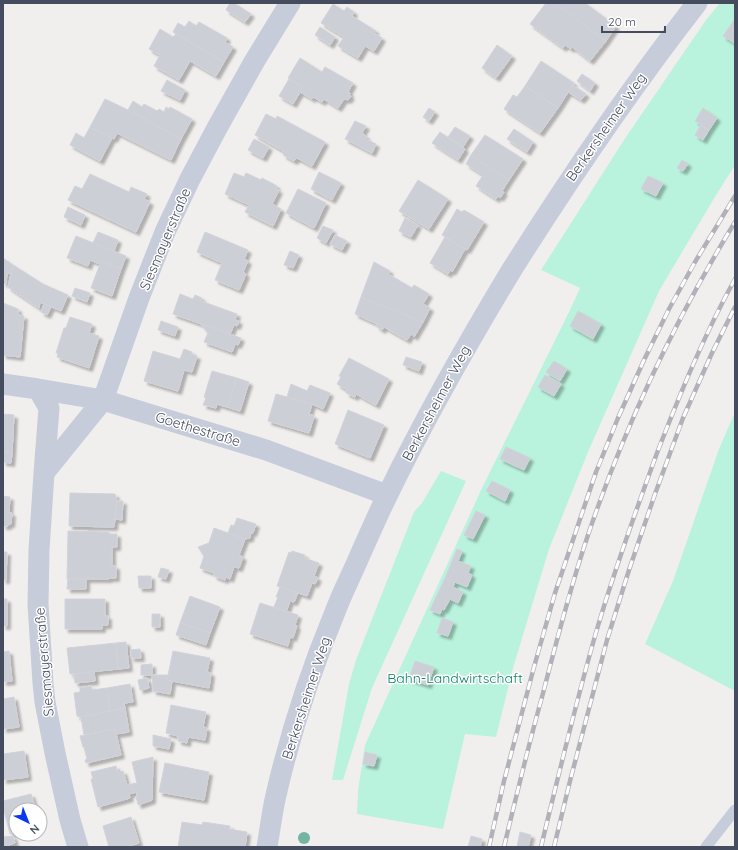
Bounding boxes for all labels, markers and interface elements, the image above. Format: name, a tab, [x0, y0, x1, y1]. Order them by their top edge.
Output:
scale bar	[602, 8, 665, 34]
text: 20 m	[608, 14, 636, 29]
street label: Berkersheimer Weg	[562, 69, 650, 185]
street label: Siesmayerstraße	[135, 185, 195, 293]
street label: Berkersheimer Weg	[398, 342, 474, 464]
street label: Goethestraße	[153, 408, 243, 451]
street label: Siesmayerstraße	[30, 607, 58, 717]
street label: Berkersheimer Weg	[278, 634, 334, 762]
park label: Bahn-Landwirtschaft	[387, 669, 523, 687]
north arrow	[8, 802, 48, 842]
text: N	[27, 821, 43, 837]

